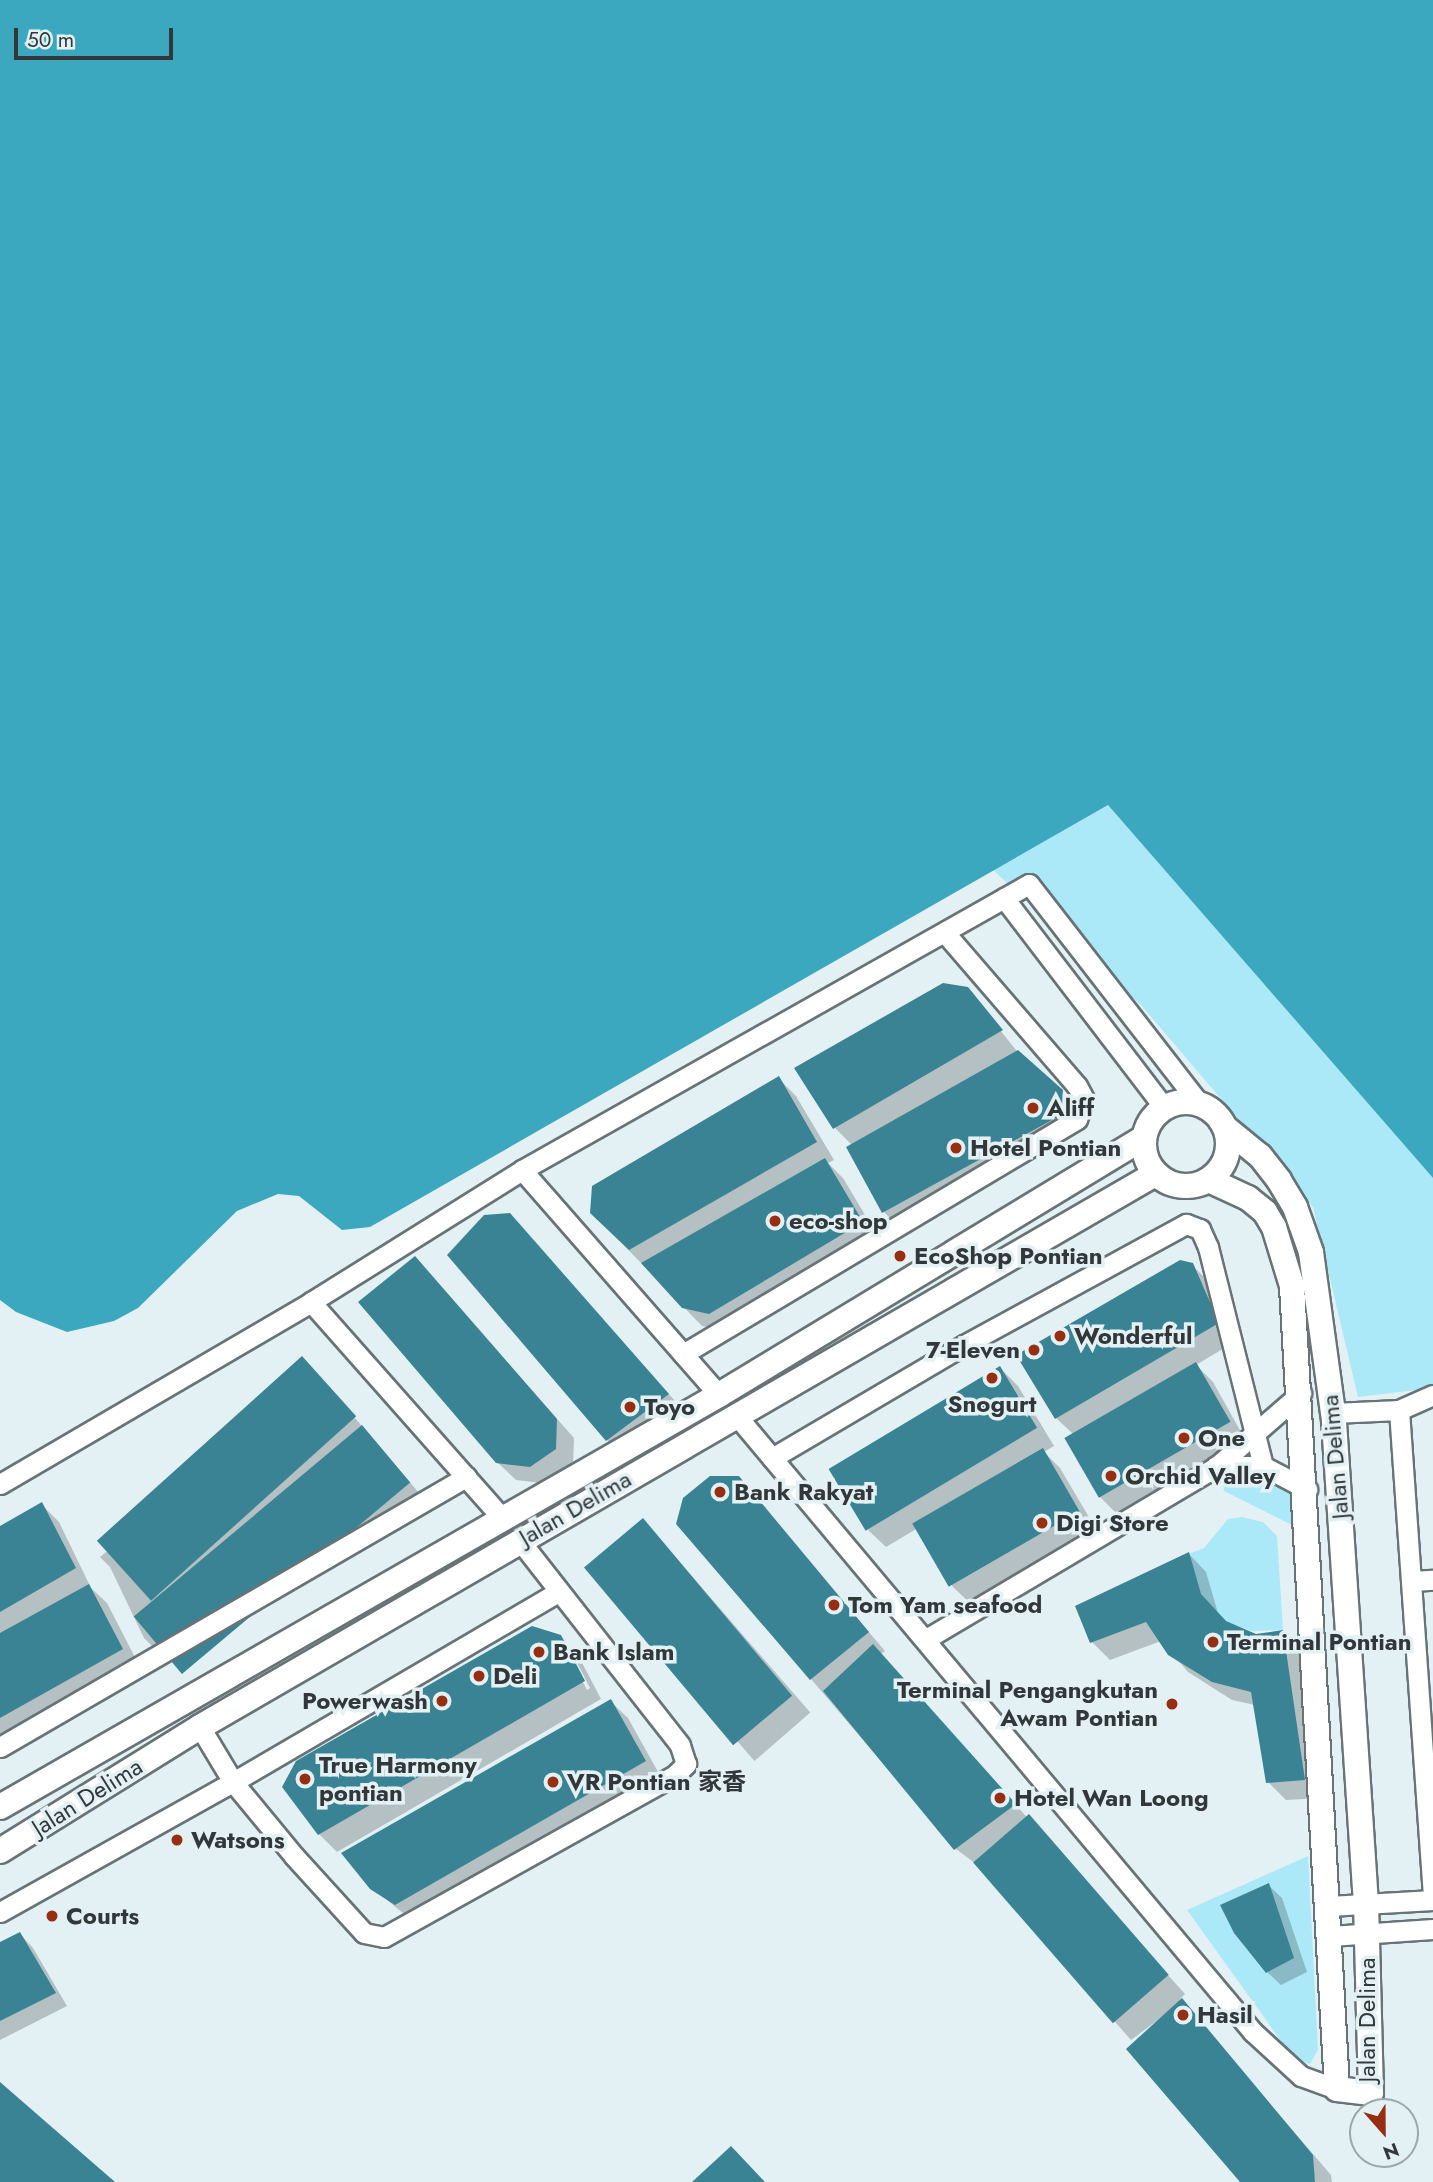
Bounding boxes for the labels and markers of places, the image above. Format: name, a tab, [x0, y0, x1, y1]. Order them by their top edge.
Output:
place label: Aliff	[1047, 1094, 1094, 1122]
marker: Aliff	[1025, 1100, 1041, 1116]
place label: Hotel Pontian	[970, 1134, 1121, 1162]
marker: Hotel Pontian	[948, 1140, 964, 1156]
place label: eco-shop	[789, 1207, 888, 1235]
marker: eco-shop	[767, 1213, 783, 1229]
place label: EcoShop Pontian	[914, 1242, 1102, 1270]
marker: EcoShop Pontian	[892, 1248, 908, 1264]
place label: Wonderful	[1074, 1322, 1193, 1350]
marker: Wonderful	[1052, 1328, 1068, 1344]
place label: 7-Eleven	[926, 1336, 1020, 1364]
marker: 7-Eleven	[1026, 1342, 1042, 1358]
marker: Snogurt	[984, 1370, 1000, 1386]
place label: Snogurt	[948, 1390, 1036, 1418]
place label: Toyo	[644, 1393, 695, 1421]
marker: Toyo	[622, 1399, 638, 1415]
place label: One	[1198, 1424, 1245, 1452]
marker: One	[1176, 1430, 1192, 1446]
place label: Orchid Valley	[1125, 1462, 1275, 1490]
marker: Orchid Valley	[1103, 1468, 1119, 1484]
place label: Bank Rakyat	[734, 1478, 873, 1506]
marker: Bank Rakyat	[712, 1484, 728, 1500]
place label: Digi Store	[1056, 1509, 1169, 1537]
marker: Digi Store	[1034, 1515, 1050, 1531]
place label: Tom Yam seafood	[848, 1591, 1042, 1619]
marker: Tom Yam seafood	[826, 1597, 842, 1613]
place label: Terminal Pontian	[1227, 1628, 1412, 1656]
marker: Terminal Pontian	[1205, 1634, 1221, 1650]
place label: Bank Islam	[553, 1638, 674, 1666]
marker: Bank Islam	[531, 1644, 547, 1660]
place label: Deli	[493, 1662, 537, 1690]
marker: Deli	[471, 1668, 487, 1684]
place label: Terminal Pengangkutan Awam Pontian	[897, 1676, 1158, 1732]
place label: Powerwash	[302, 1687, 428, 1715]
marker: Powerwash	[434, 1693, 450, 1709]
marker: Terminal Pengangkutan Awam Pontian	[1164, 1696, 1180, 1712]
place label: True Harmony pontian	[319, 1751, 477, 1807]
place label: VR Pontian 家香	[567, 1768, 746, 1796]
marker: True Harmony pontian	[297, 1771, 313, 1787]
marker: VR Pontian 家香	[545, 1774, 561, 1790]
place label: Hotel Wan Loong	[1014, 1784, 1209, 1812]
marker: Hotel Wan Loong	[992, 1790, 1008, 1806]
place label: Watsons	[191, 1826, 285, 1854]
marker: Watsons	[169, 1832, 185, 1848]
place label: Courts	[66, 1902, 139, 1930]
marker: Courts	[44, 1908, 60, 1924]
place label: Hasil	[1197, 2001, 1253, 2029]
marker: Hasil	[1175, 2007, 1191, 2023]

